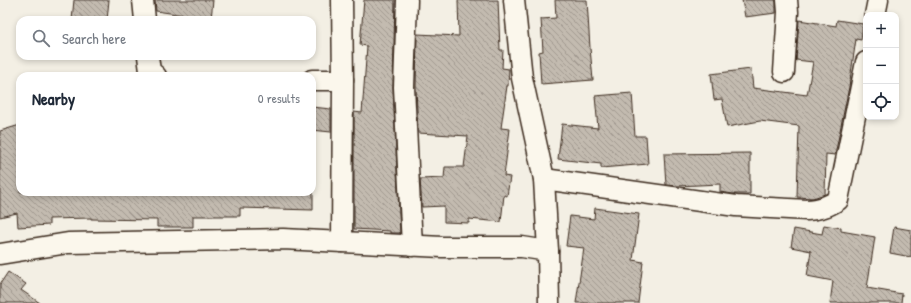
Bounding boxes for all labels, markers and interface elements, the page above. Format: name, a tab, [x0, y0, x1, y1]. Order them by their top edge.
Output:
map controls	[863, 12, 899, 120]
button: +	[863, 12, 899, 48]
search box	[16, 16, 316, 60]
icon: search	[30, 27, 52, 49]
text: Search here	[62, 28, 126, 49]
button: −	[863, 48, 899, 84]
button: locate	[863, 84, 899, 120]
text: Nearby	[32, 87, 75, 110]
text: 0 results	[258, 89, 300, 107]

